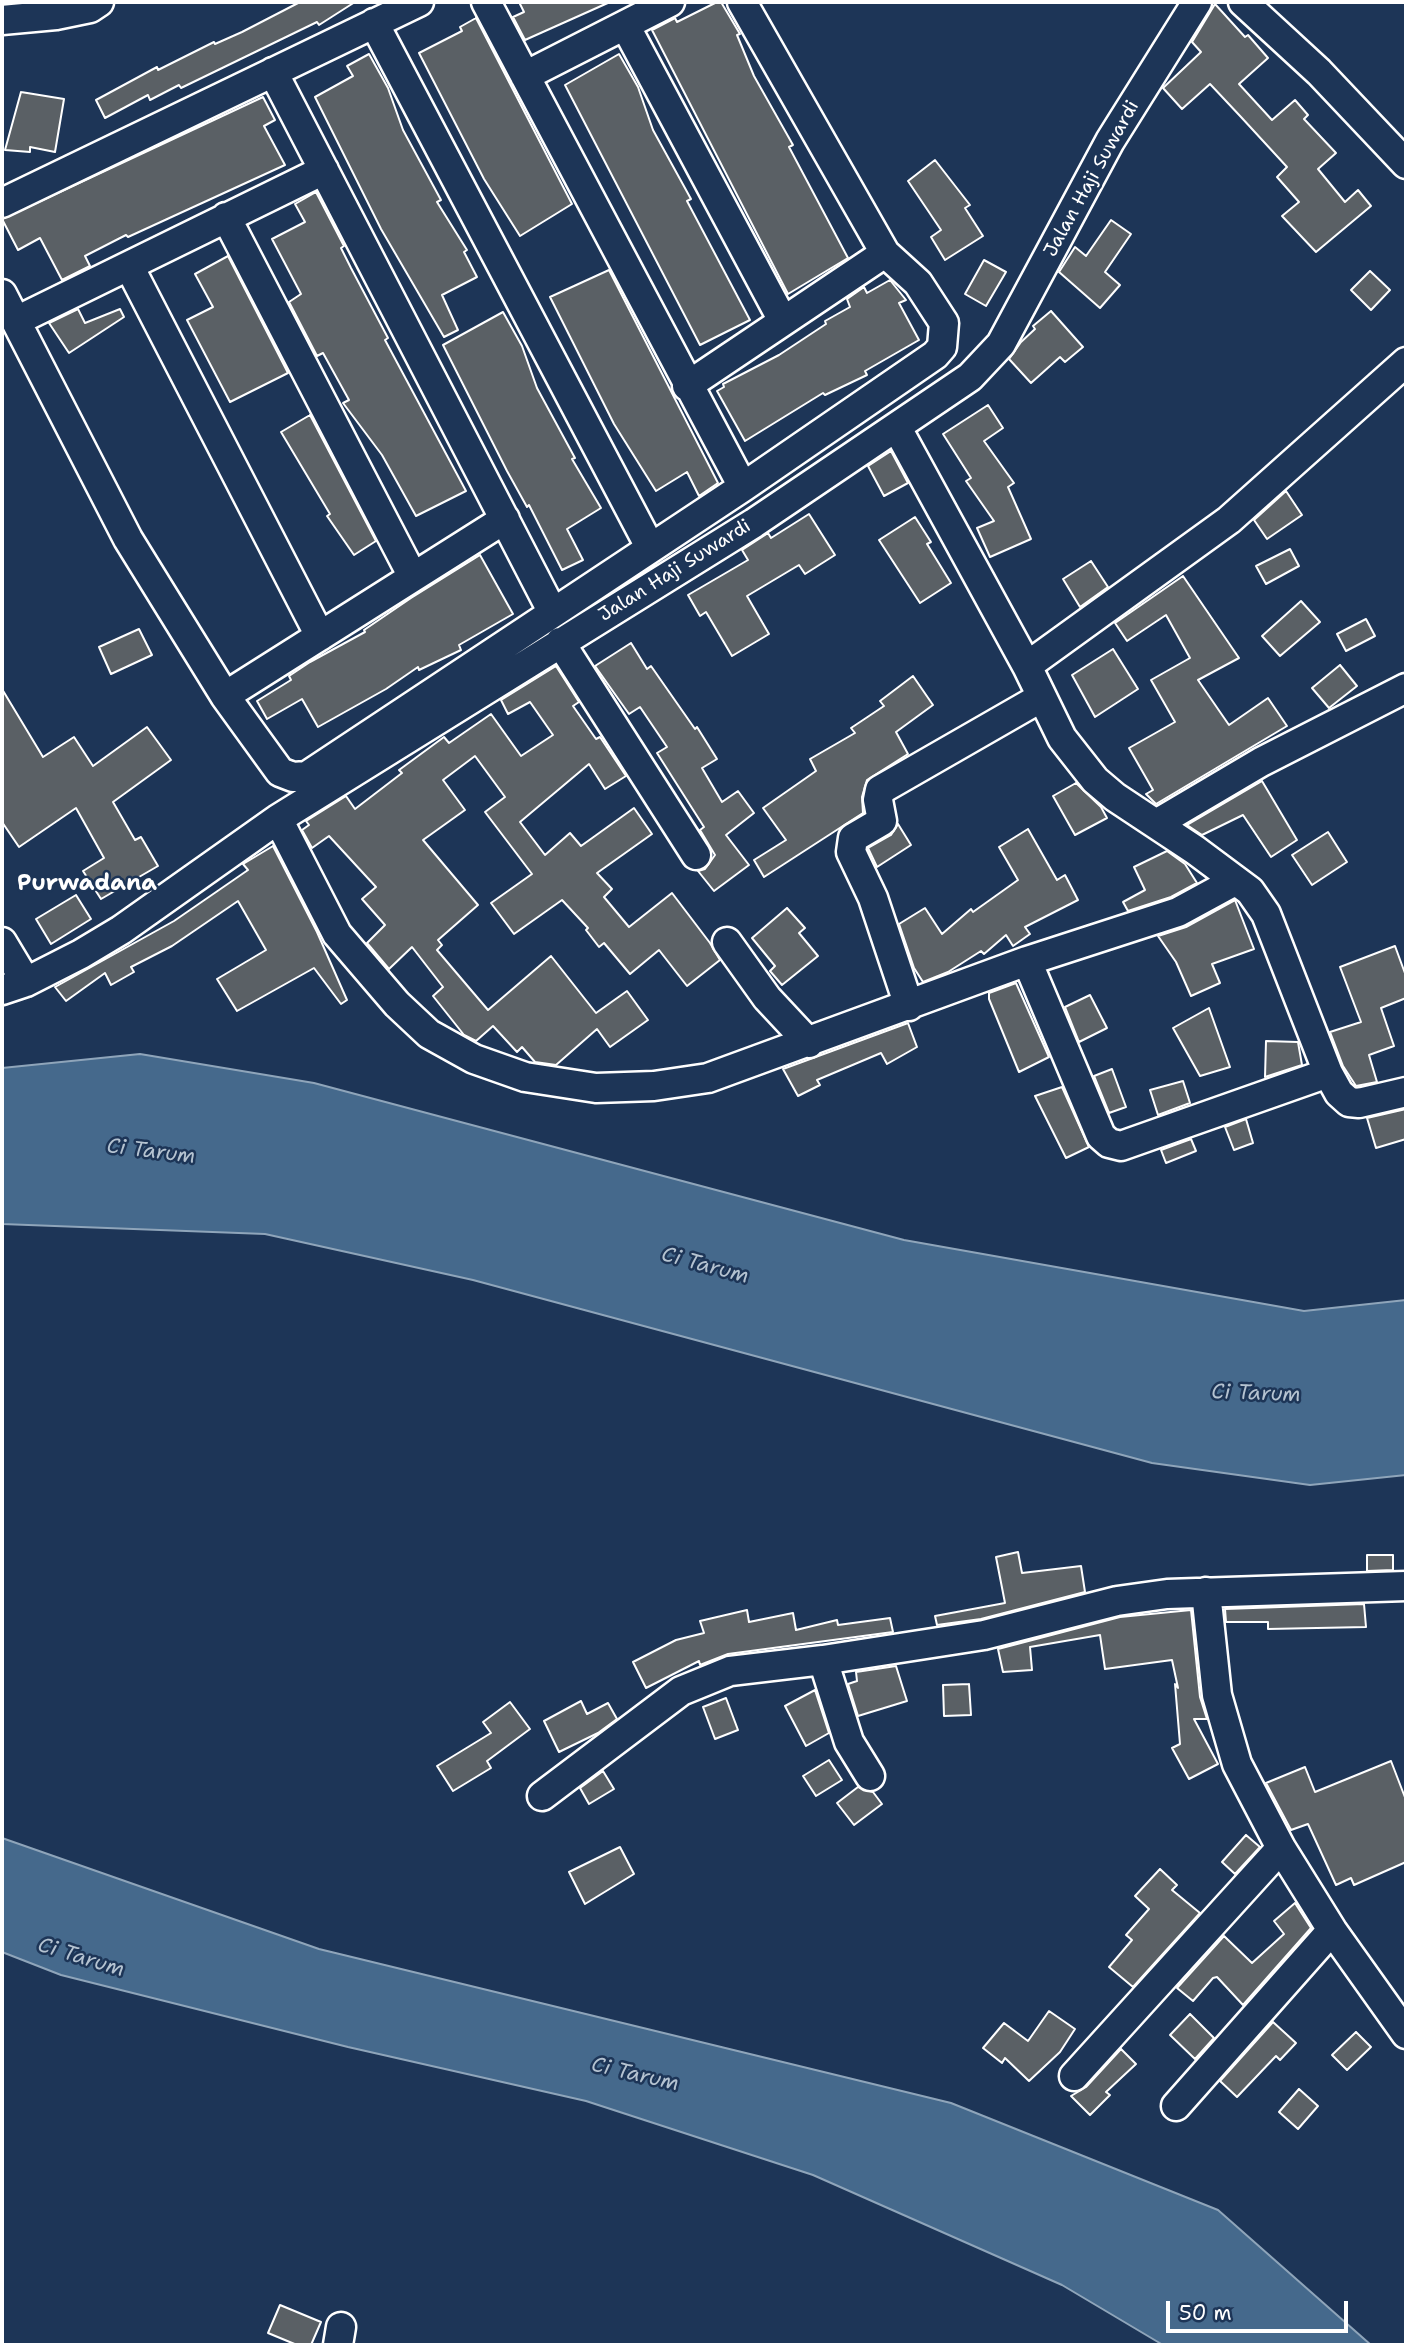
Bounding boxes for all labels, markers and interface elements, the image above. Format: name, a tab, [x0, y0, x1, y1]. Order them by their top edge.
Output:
street label: Jalan Haji Suwardi	[1040, 97, 1144, 261]
street label: Jalan Haji Suwardi	[595, 515, 755, 627]
district label: Purwadana	[17, 870, 157, 898]
water label: Ci Tarum	[105, 1134, 197, 1170]
water label: Ci Tarum	[659, 1242, 751, 1290]
water label: Ci Tarum	[1211, 1380, 1301, 1408]
water label: Ci Tarum	[35, 1933, 127, 1983]
water label: Ci Tarum	[589, 2053, 681, 2097]
scale bar	[1170, 2288, 1352, 2332]
text: 50 m	[1179, 2299, 1232, 2327]

